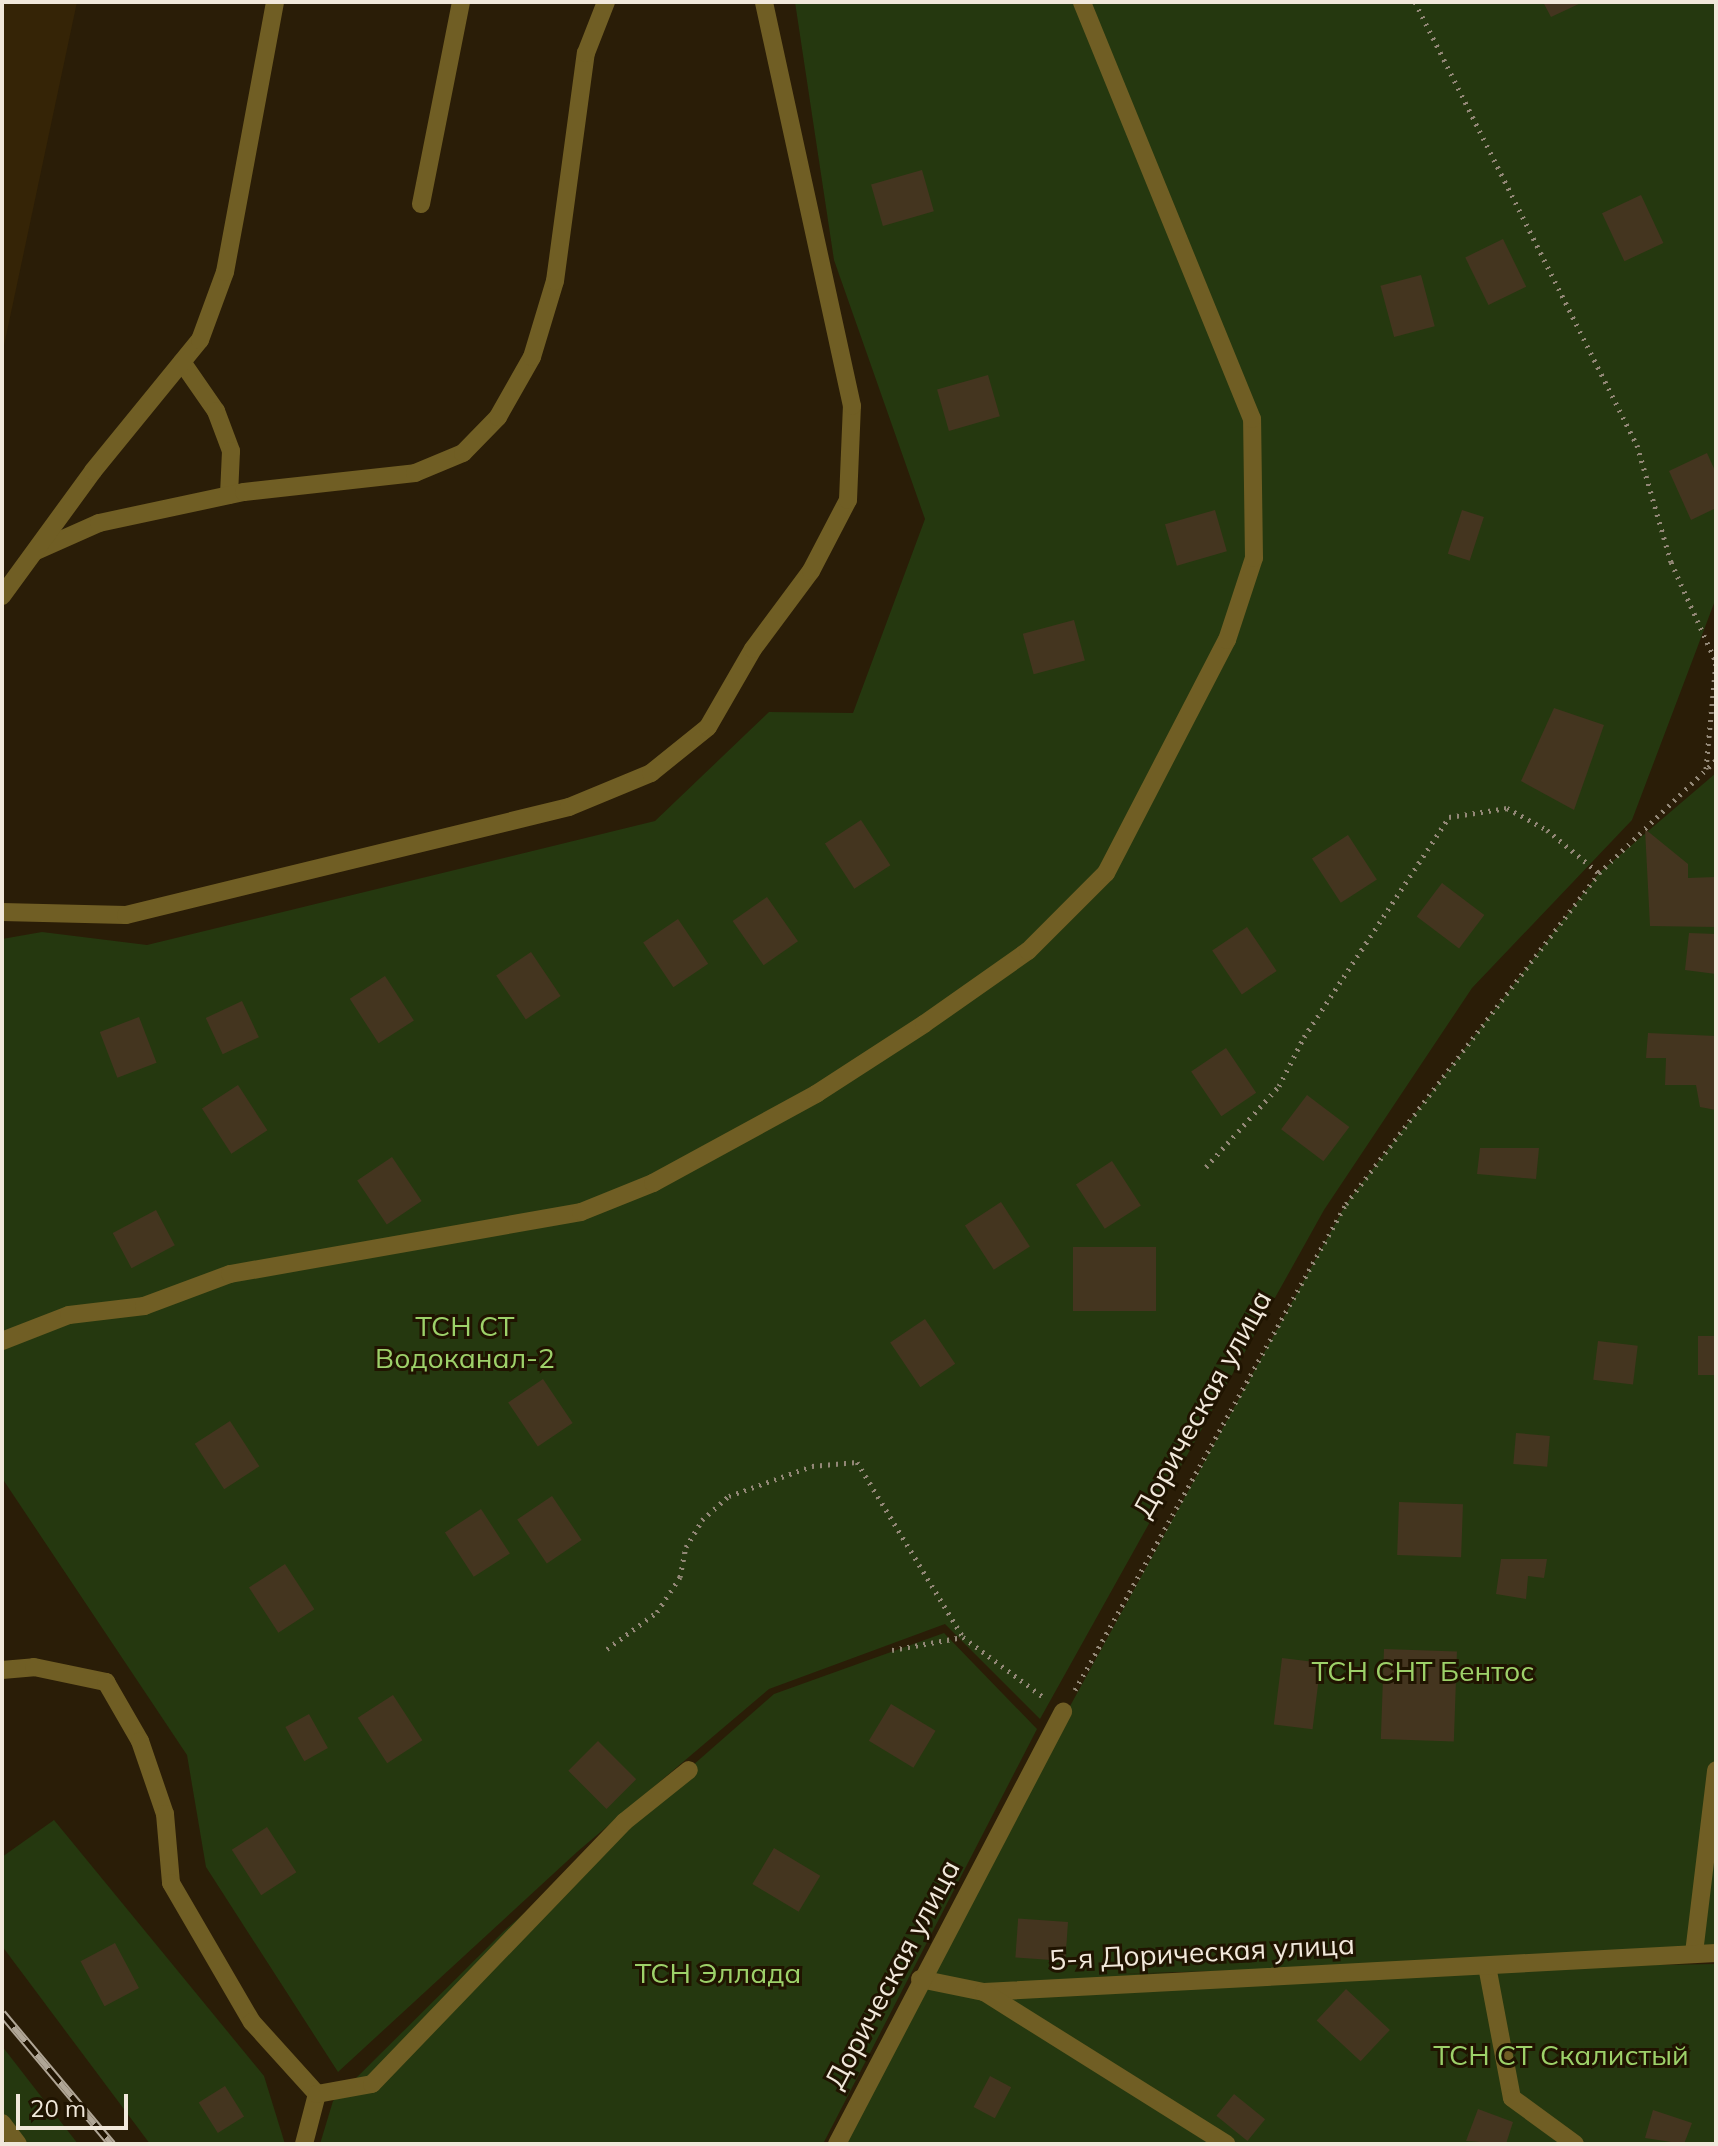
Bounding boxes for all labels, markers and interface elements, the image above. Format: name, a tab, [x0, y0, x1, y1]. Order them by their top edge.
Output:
street label: Дорическая улица	[1126, 1285, 1278, 1523]
park label: ТСН СТ Водоканал-2	[375, 1309, 555, 1375]
park label: ТСН СНТ Бентос	[1312, 1654, 1534, 1688]
street label: Дорическая улица	[817, 1854, 967, 2094]
street label: 5-я Дорическая улица	[1048, 1927, 1356, 1977]
park label: ТСН Эллада	[635, 1956, 801, 1990]
park label: ТСН СТ Скалистый	[1433, 2038, 1689, 2072]
scale bar	[20, 2078, 132, 2128]
text: 20 m	[30, 2093, 86, 2123]

